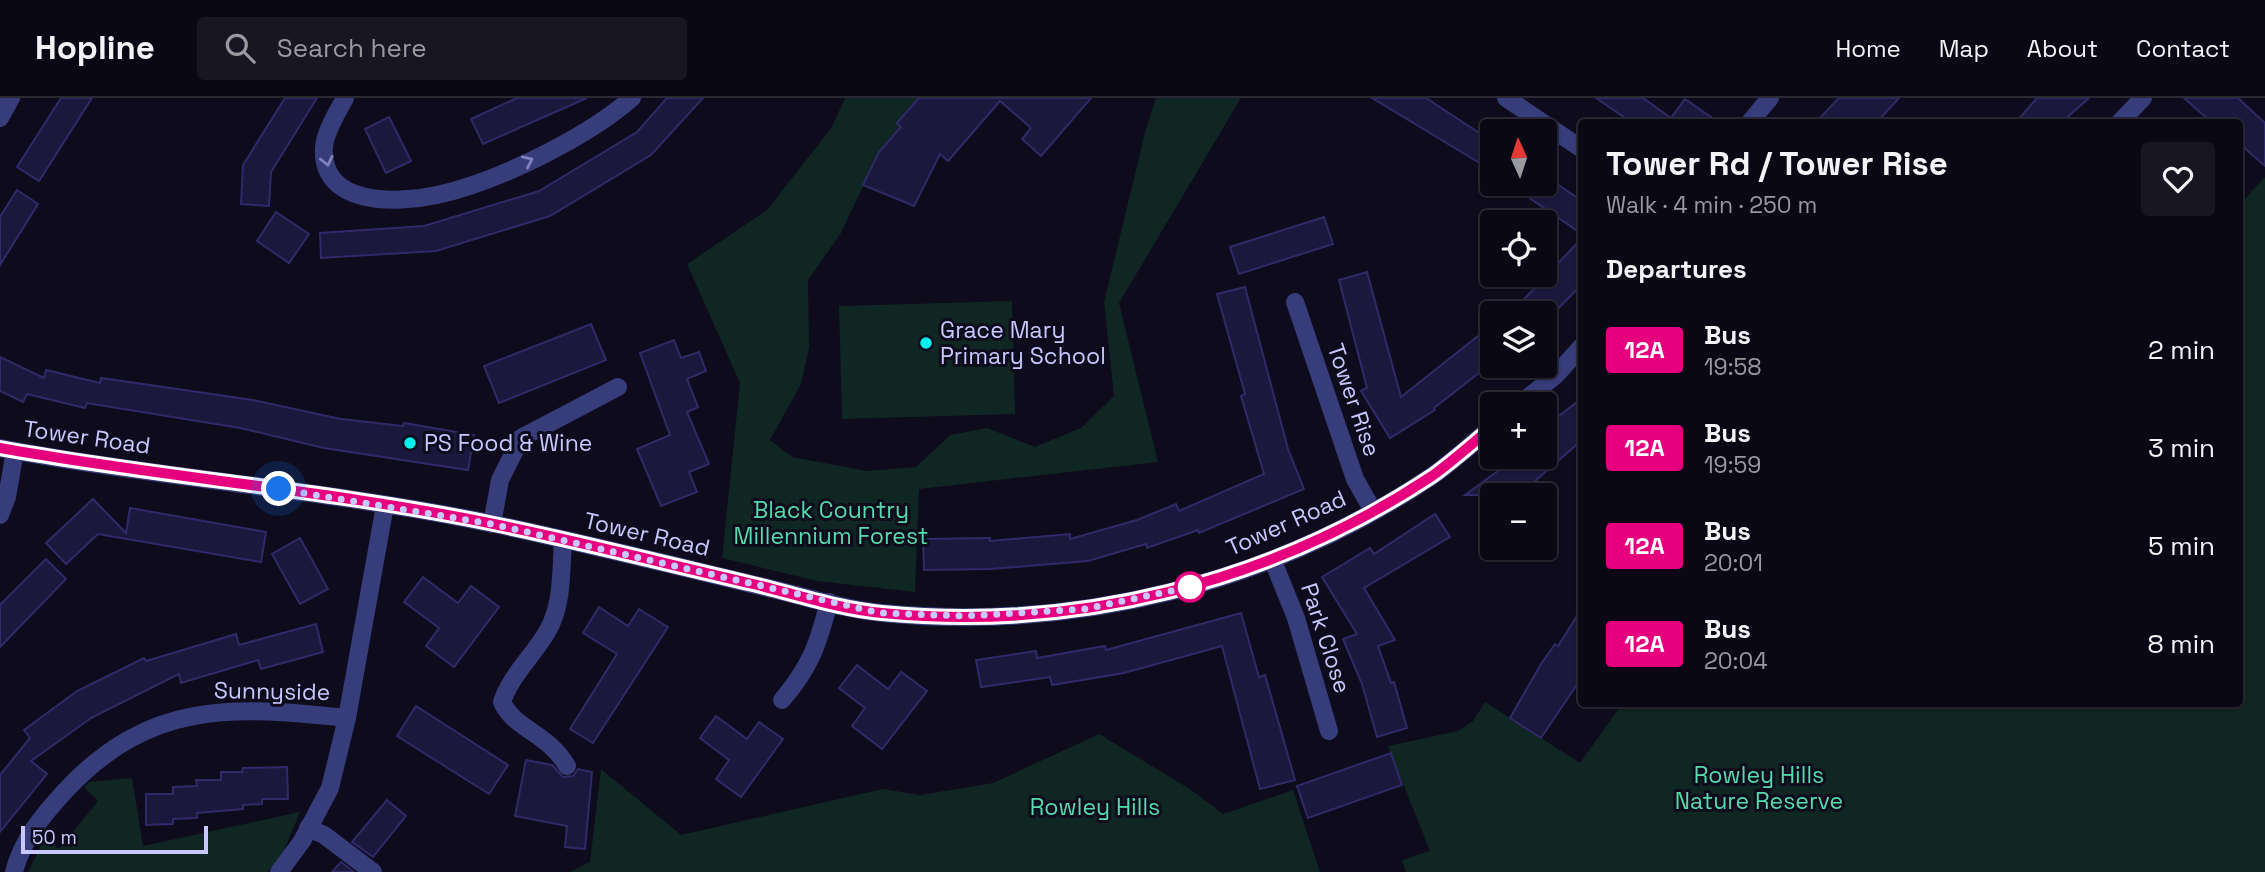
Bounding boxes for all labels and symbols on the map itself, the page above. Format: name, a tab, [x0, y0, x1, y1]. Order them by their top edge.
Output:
north arrow	[1480, 119, 1558, 196]
one-way arrow	[319, 155, 333, 167]
one-way arrow	[521, 156, 533, 170]
place label: Grace Mary Primary School	[940, 315, 1106, 371]
marker: Grace Mary Primary School	[918, 335, 934, 351]
street label: Tower Rise	[1321, 340, 1387, 460]
street label: Tower Road	[22, 413, 152, 461]
place label: PS Food & Wine	[424, 428, 592, 458]
marker: PS Food & Wine	[402, 435, 418, 451]
your location	[261, 471, 296, 506]
street label: Tower Road	[1221, 483, 1351, 563]
park label: Black Country Millennium Forest	[734, 495, 928, 551]
street label: Tower Road	[581, 505, 713, 563]
unlabelled marker	[1175, 572, 1205, 602]
street label: Park Close	[1294, 579, 1358, 697]
street label: Sunnyside	[214, 675, 330, 707]
park label: Rowley Hills Nature Reserve	[1675, 760, 1843, 816]
park label: Rowley Hills	[1030, 792, 1160, 822]
scale bar	[21, 823, 208, 855]

